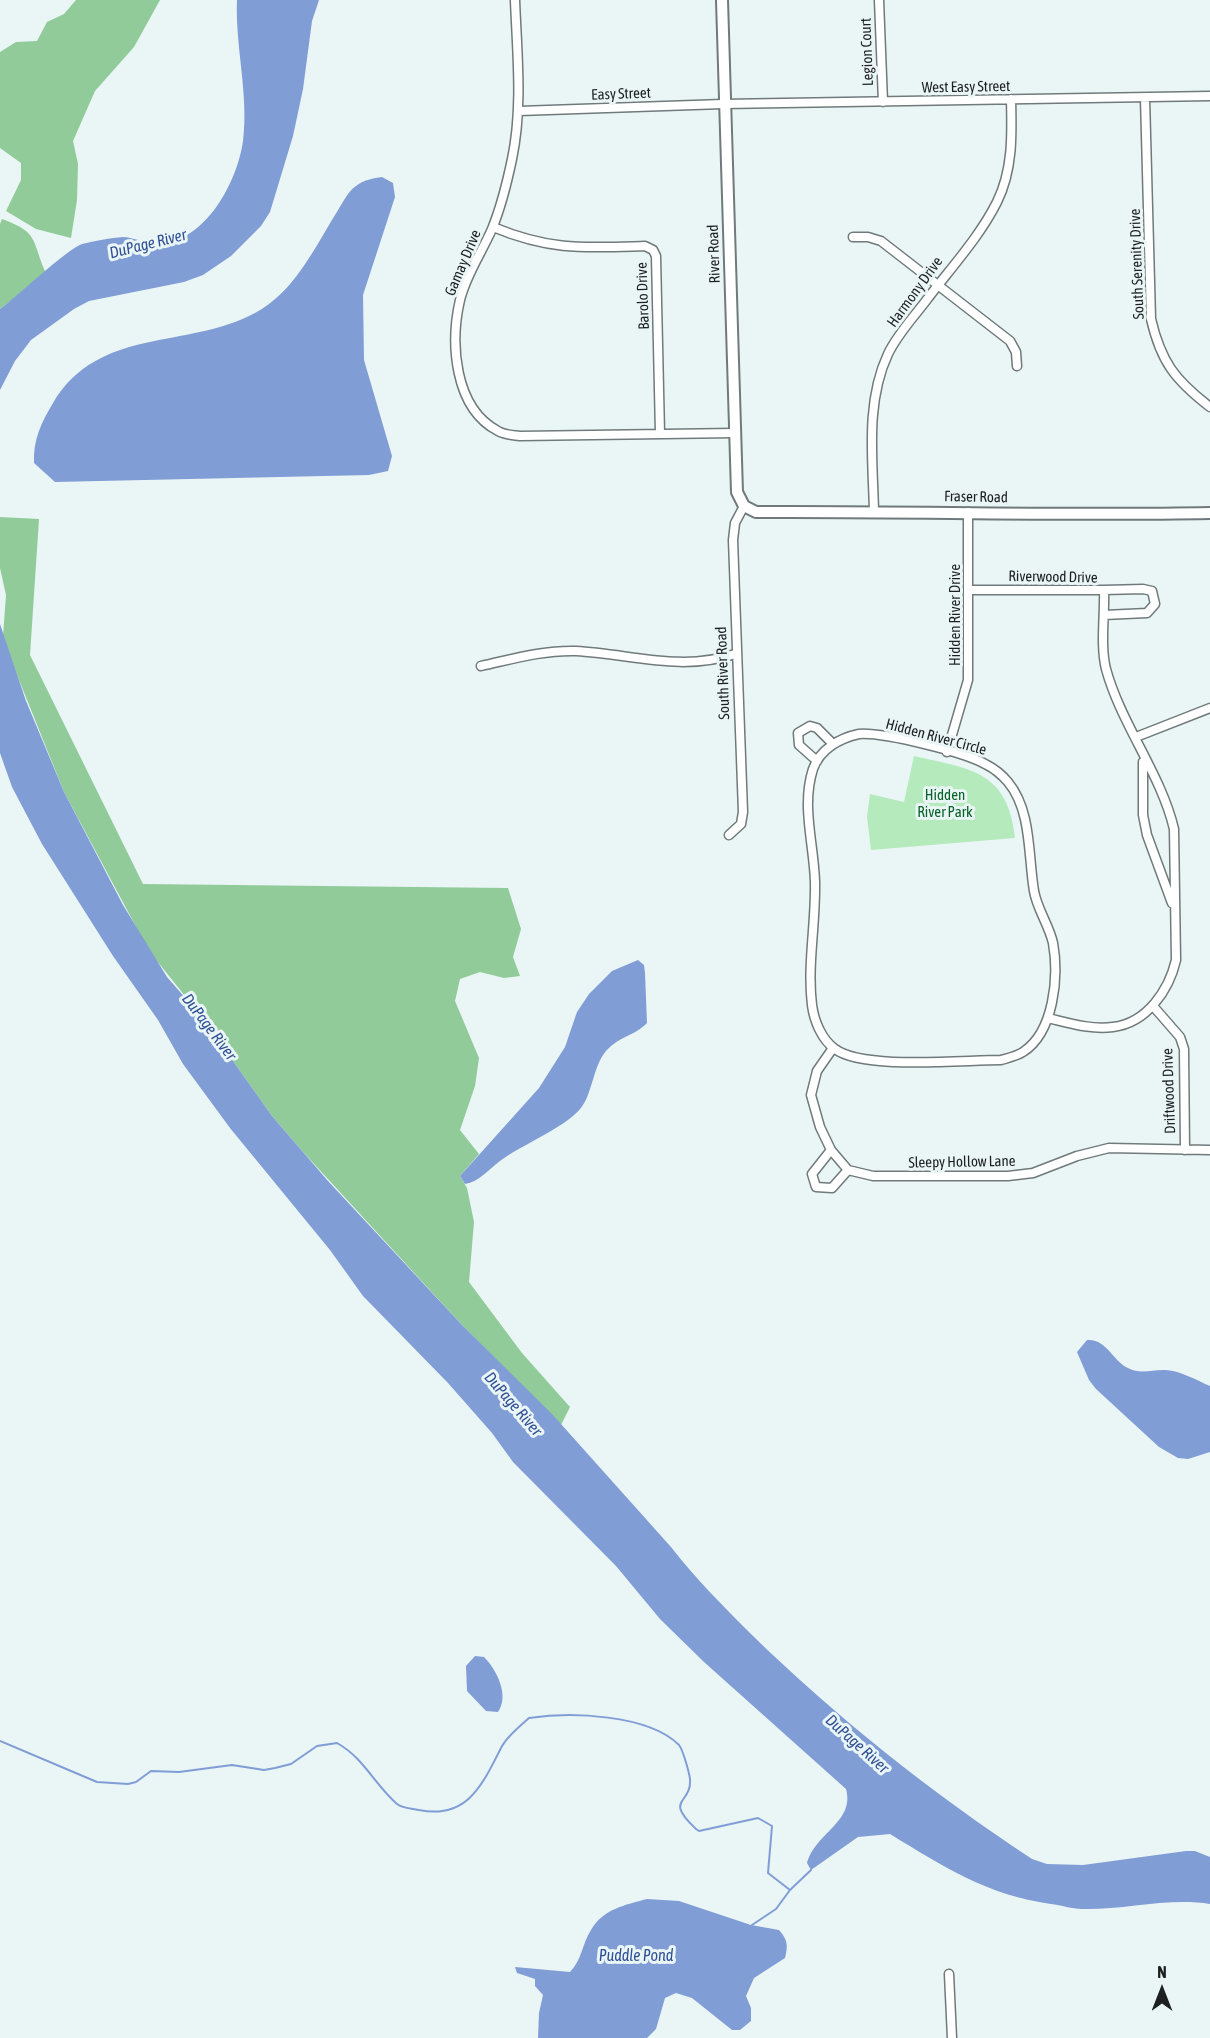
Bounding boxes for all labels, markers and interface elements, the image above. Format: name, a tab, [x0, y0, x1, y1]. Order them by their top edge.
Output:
street label: Legion Court	[857, 17, 877, 87]
street label: West Easy Street	[921, 77, 1011, 97]
street label: Easy Street	[591, 84, 651, 104]
street label: South Serenity Drive	[1126, 208, 1148, 320]
street label: River Road	[704, 224, 724, 284]
water label: DuPage River	[108, 225, 188, 263]
street label: Gamay Drive	[441, 227, 485, 299]
street label: Harmony Drive	[883, 253, 947, 331]
street label: Barolo Drive	[633, 262, 653, 330]
street label: Fraser Road	[944, 487, 1008, 507]
street label: Hidden River Drive	[946, 564, 964, 666]
street label: Riverwood Drive	[1008, 567, 1098, 587]
street label: South River Road	[712, 626, 734, 720]
street label: Hidden River Circle	[884, 715, 988, 759]
park label: Hidden River Park	[917, 786, 973, 821]
water label: DuPage River	[178, 990, 240, 1064]
street label: Driftwood Drive	[1159, 1048, 1179, 1134]
street label: Sleepy Hollow Lane	[908, 1152, 1016, 1172]
water label: DuPage River	[480, 1368, 546, 1440]
water label: DuPage River	[821, 1711, 893, 1777]
water label: Puddle Pond	[599, 1946, 673, 1966]
north arrow	[1132, 1960, 1192, 2020]
text: N	[1157, 1963, 1167, 1981]

